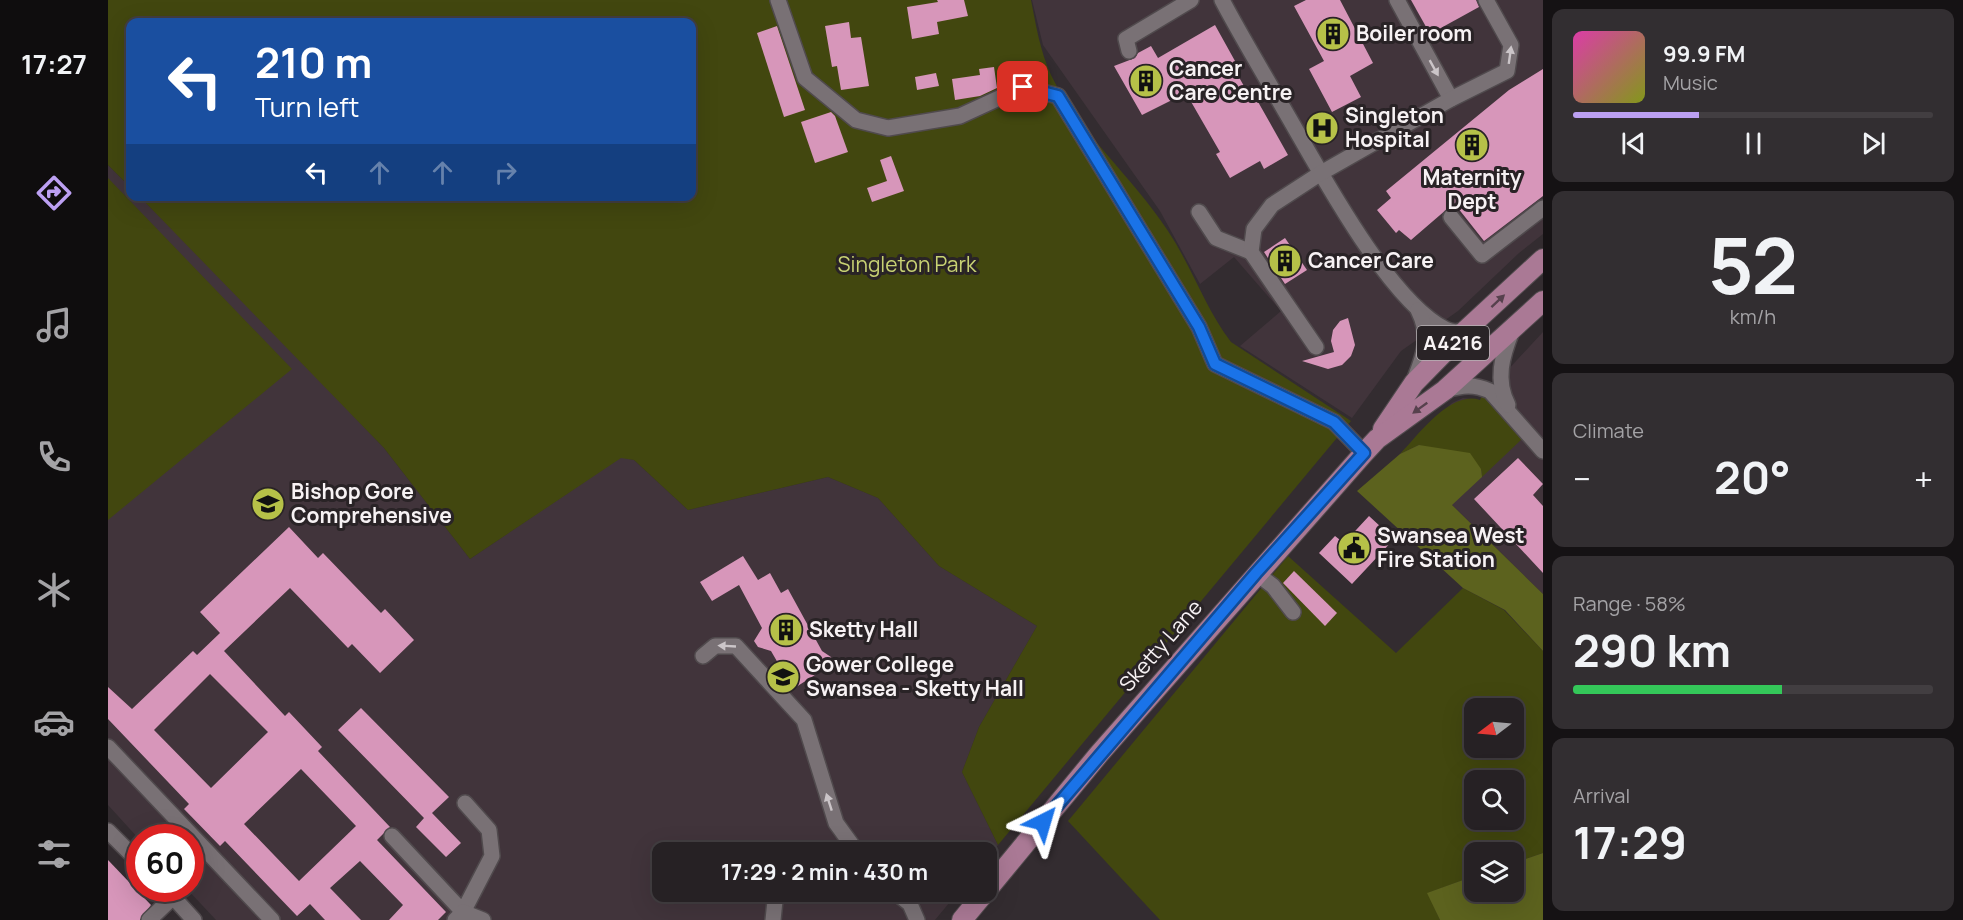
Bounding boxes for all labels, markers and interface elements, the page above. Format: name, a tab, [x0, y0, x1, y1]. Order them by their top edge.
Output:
building icon: Boiler room	[1315, 16, 1351, 52]
place label: Boiler room	[1356, 19, 1472, 47]
text: 210 m	[255, 33, 372, 91]
text: 99.9 FM	[1663, 39, 1745, 69]
icon: left	[156, 42, 234, 120]
text: 17:27	[21, 45, 87, 82]
one-way arrow	[1505, 45, 1514, 64]
place label: Cancer Care Centre	[1169, 54, 1293, 106]
one-way arrow	[1429, 60, 1439, 77]
pin	[997, 61, 1048, 112]
building icon: Cancer Care Centre	[1128, 63, 1164, 99]
text: Music	[1663, 69, 1718, 96]
icon: arrive	[1006, 70, 1039, 103]
text: Turn left	[255, 88, 359, 125]
place label: Singleton Hospital	[1345, 101, 1444, 153]
hospital icon: Singleton Hospital	[1304, 110, 1340, 146]
building icon: Maternity Dept	[1454, 127, 1490, 163]
icon: previous	[1617, 127, 1650, 160]
icon: pause	[1737, 127, 1770, 160]
icon: next	[1857, 127, 1890, 160]
icon: left	[300, 156, 333, 189]
icon: ahead	[363, 156, 396, 189]
icon: ahead	[426, 156, 459, 189]
icon: right	[489, 156, 522, 189]
place label: Maternity Dept	[1422, 163, 1522, 215]
icon: directions	[33, 172, 75, 214]
text: 52	[1708, 211, 1798, 317]
building icon: Cancer Care	[1267, 243, 1303, 279]
place label: Cancer Care	[1308, 246, 1434, 274]
park label: Singleton Park	[838, 250, 977, 278]
one-way arrow	[1490, 294, 1505, 308]
text: km/h	[1730, 303, 1776, 330]
icon: music	[33, 304, 75, 346]
road number: A4216	[1417, 326, 1489, 360]
one-way arrow	[1413, 402, 1429, 414]
text: Climate	[1573, 417, 1644, 444]
icon: phone	[33, 436, 75, 478]
text: 20°	[1714, 446, 1791, 508]
text: −	[1573, 456, 1591, 501]
text: +	[1914, 456, 1933, 501]
place label: Bishop Gore Comprehensive	[291, 477, 452, 529]
school or university icon: Bishop Gore Comprehensive	[250, 486, 286, 522]
place label: Swansea West Fire Station	[1377, 521, 1525, 573]
public building icon: Swansea West Fire Station	[1336, 530, 1372, 566]
icon: climate	[33, 569, 75, 611]
text: Range · 58%	[1573, 590, 1686, 617]
street label: Sketty Lane	[1112, 593, 1208, 697]
building icon: Sketty Hall	[768, 612, 804, 648]
place label: Sketty Hall	[809, 615, 918, 643]
text: 290 km	[1573, 619, 1731, 681]
one-way arrow	[717, 642, 736, 651]
place label: Gower College Swansea - Sketty Hall	[806, 650, 1024, 702]
school or university icon: Gower College Swansea - Sketty Hall	[765, 659, 801, 695]
north arrow	[1464, 698, 1524, 758]
map controls	[1464, 698, 1524, 902]
icon: car	[33, 701, 75, 743]
button: search	[1464, 770, 1524, 830]
text: Arrival	[1573, 782, 1630, 809]
position arrow	[1011, 790, 1075, 854]
one-way arrow	[824, 793, 833, 811]
text: 17:29	[1573, 811, 1687, 873]
speed limit sign: 60	[126, 824, 204, 902]
icon: filters	[33, 833, 75, 875]
button: layers	[1464, 842, 1524, 902]
text: 17:29 · 2 min · 430 m	[721, 857, 928, 887]

